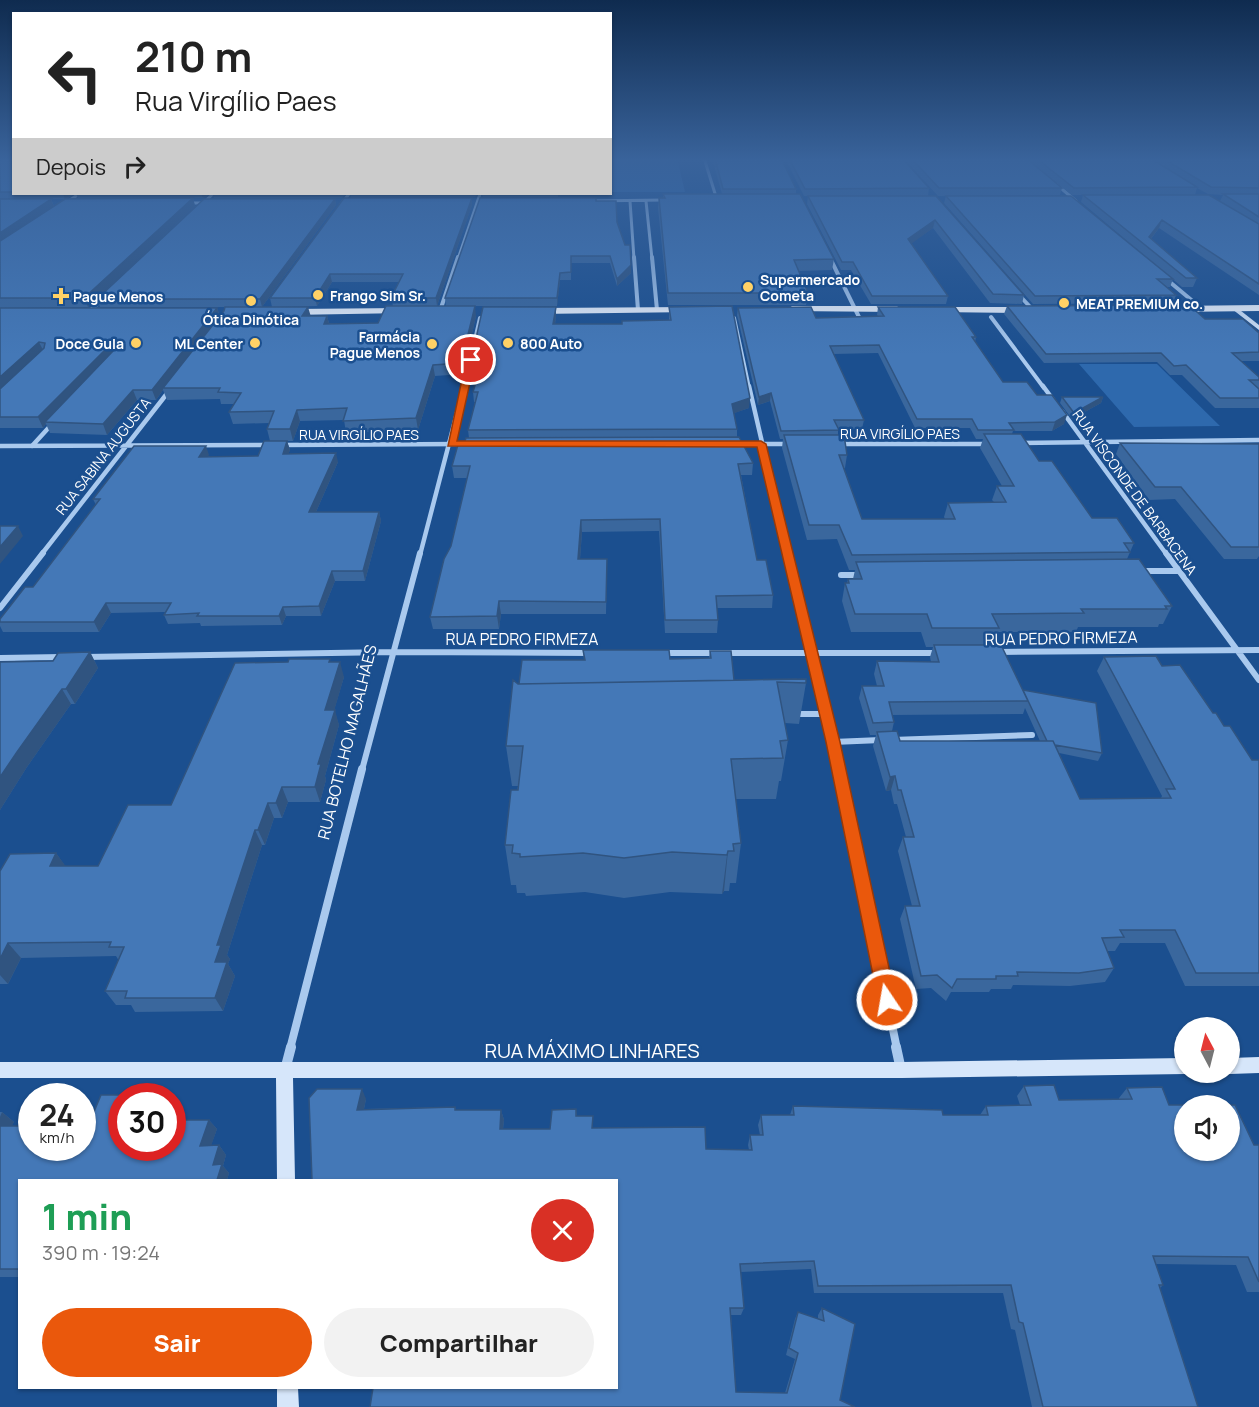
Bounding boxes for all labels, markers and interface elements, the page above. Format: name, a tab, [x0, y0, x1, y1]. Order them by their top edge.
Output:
text: 210 m	[135, 27, 252, 85]
icon: left	[36, 36, 114, 114]
text: Rua Virgílio Paes	[135, 82, 337, 119]
icon: right	[118, 150, 151, 183]
text: Depois	[36, 152, 106, 182]
place label: Supermercado Cometa	[760, 270, 861, 305]
marker: Supermercado Cometa	[741, 280, 755, 294]
place label: Frango Sim Sr.	[330, 286, 426, 305]
place label: Pague Menos	[73, 287, 164, 306]
marker: Frango Sim Sr.	[311, 288, 325, 302]
marker: Pague Menos	[54, 289, 68, 303]
marker: Ótica Dinótica	[244, 294, 258, 308]
place label: MEAT PREMIUM co.	[1076, 294, 1203, 313]
marker: MEAT PREMIUM co.	[1057, 296, 1071, 310]
place label: Ótica Dinótica	[203, 310, 299, 329]
place label: Farmácia Pague Menos	[330, 327, 420, 362]
place label: Doce Gula	[55, 334, 124, 353]
place label: ML Center	[174, 334, 243, 353]
pin	[445, 334, 496, 385]
place label: 800 Auto	[520, 334, 583, 353]
marker: Doce Gula	[129, 336, 143, 350]
marker: ML Center	[248, 336, 262, 350]
marker: 800 Auto	[501, 336, 515, 350]
marker: Farmácia Pague Menos	[425, 337, 439, 351]
icon: arrive	[454, 343, 487, 376]
street label: RUA SABINA AUGUSTA	[51, 393, 155, 518]
street label: RUA VISCONDE DE BARBACENA	[1068, 405, 1202, 579]
street label: RUA VIRGÍLIO PAES	[840, 424, 960, 443]
street label: RUA VIRGÍLIO PAES	[299, 425, 419, 444]
street label: RUA PEDRO FIRMEZA	[984, 626, 1138, 650]
street label: RUA PEDRO FIRMEZA	[446, 628, 598, 650]
street label: RUA BOTELHO MAGALHÃES	[312, 642, 382, 842]
position arrow	[855, 968, 919, 1032]
north arrow	[1174, 1017, 1240, 1083]
map controls	[1174, 1017, 1240, 1161]
street label: RUA MÁXIMO LINHARES	[484, 1037, 700, 1064]
speed limit sign: 30	[108, 1083, 186, 1161]
text: 24	[39, 1094, 75, 1135]
button: sound	[1174, 1095, 1240, 1161]
text: km/h	[40, 1127, 74, 1148]
text: 1 min	[42, 1192, 132, 1241]
button: close	[531, 1199, 594, 1262]
text: 390 m · 19:24	[42, 1239, 160, 1266]
button: Sair	[42, 1308, 312, 1377]
button: Compartilhar	[324, 1308, 594, 1377]

